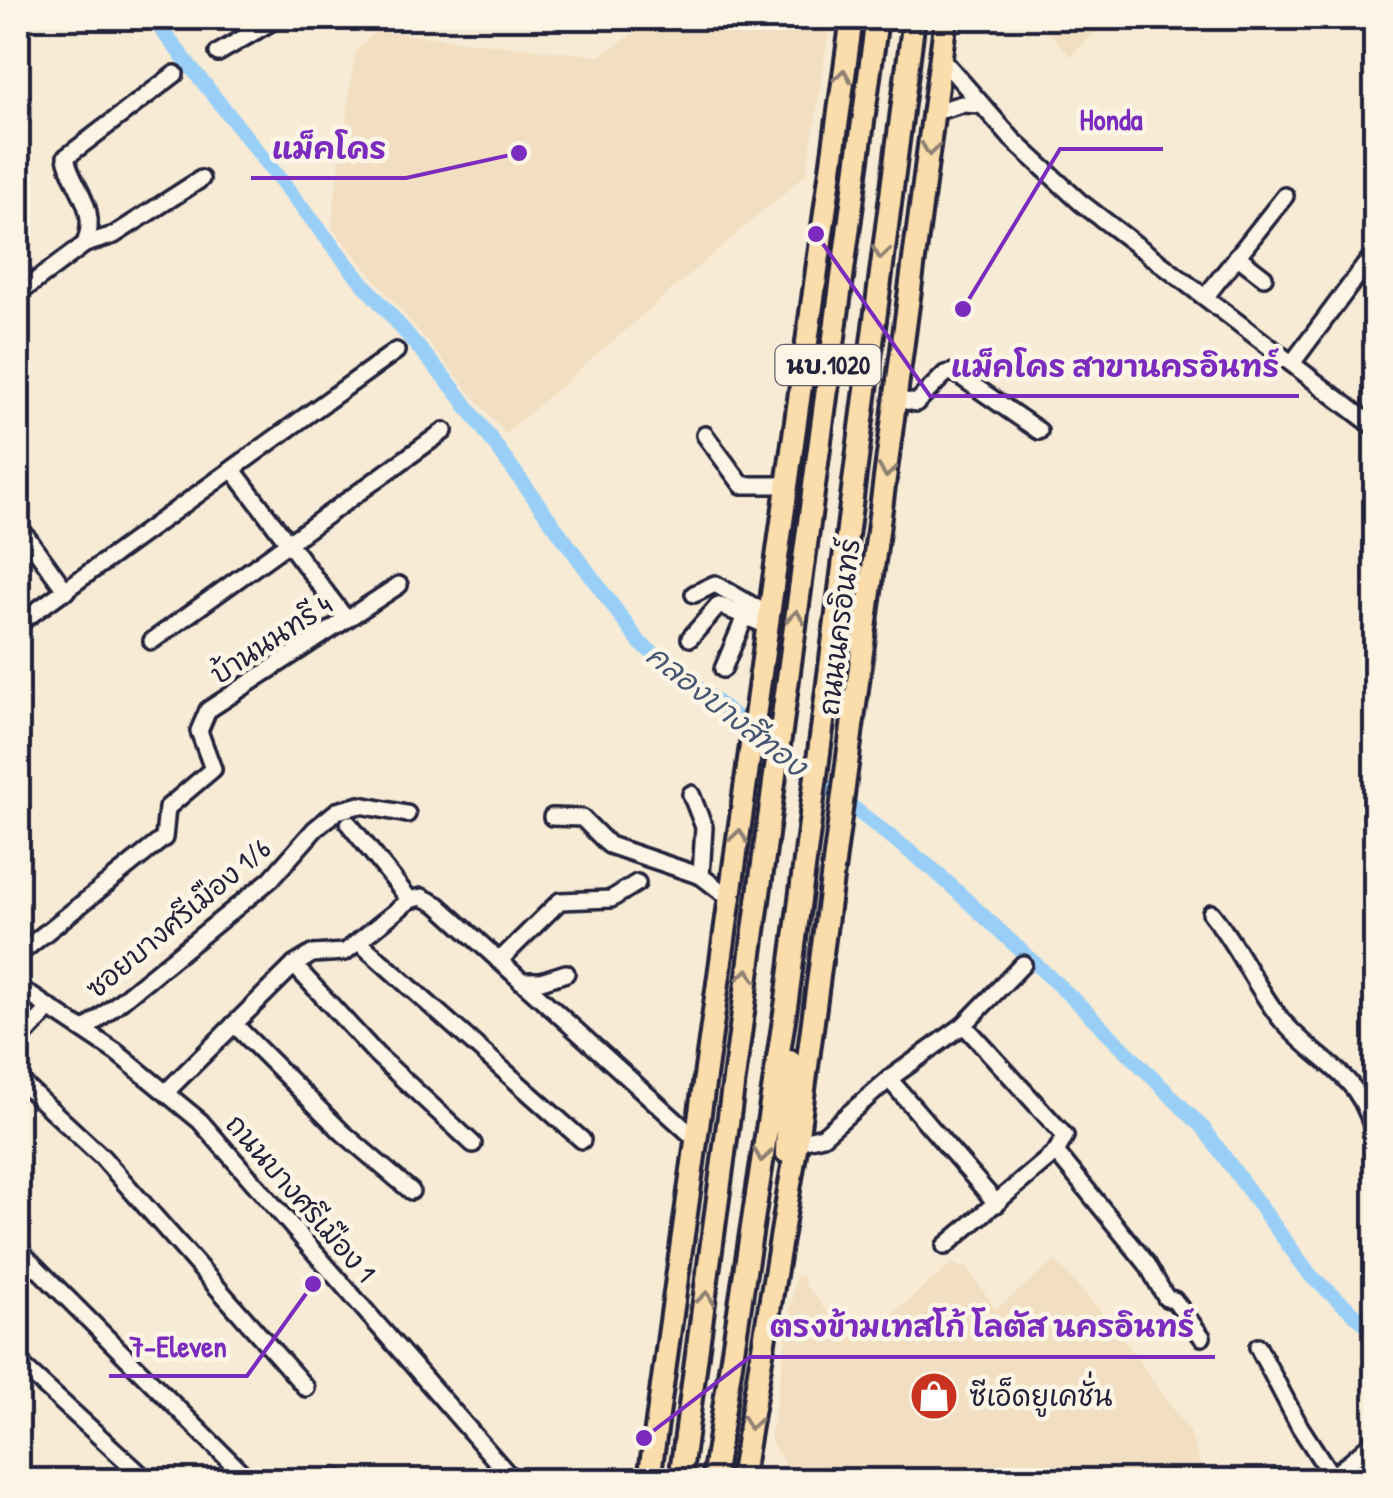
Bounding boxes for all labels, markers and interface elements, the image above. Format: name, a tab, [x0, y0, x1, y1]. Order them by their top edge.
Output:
one-way arrow	[831, 68, 852, 85]
callout: Honda	[1060, 89, 1163, 149]
text: Honda	[1079, 99, 1143, 139]
callout: แม็คโคร	[251, 118, 406, 178]
text: แม็คโคร	[272, 128, 386, 168]
one-way arrow	[920, 141, 941, 157]
one-way arrow	[872, 244, 893, 261]
callout: แม็คโคร สาขานครอินทร์	[930, 336, 1299, 396]
road number: นบ.1020	[776, 345, 880, 385]
text: แม็คโคร สาขานครอินทร์	[951, 346, 1280, 386]
one-way arrow	[877, 463, 898, 479]
street label: ถนนนครอินทร์	[809, 536, 869, 718]
street label: บ้านนนทรี 4	[203, 586, 339, 692]
one-way arrow	[785, 609, 806, 625]
water label: คลองบางสีทอง	[639, 635, 817, 787]
one-way arrow	[728, 828, 749, 844]
street label: ซอยบางศรีเมือง 1/6	[78, 829, 278, 1007]
one-way arrow	[736, 967, 757, 984]
street label: ถนนบางศรีเมือง 1	[217, 1106, 385, 1290]
one-way arrow	[752, 1147, 773, 1164]
one-way arrow	[695, 1289, 716, 1306]
callout: ตรงข้ามเทสโก้ โลตัส นครอินทร์	[750, 1297, 1215, 1357]
text: ตรงข้ามเทสโก้ โลตัส นครอินทร์	[770, 1306, 1195, 1346]
callout: 7-Eleven	[109, 1316, 247, 1376]
text: 7-Eleven	[129, 1326, 227, 1366]
shop icon: ซีเอ็ดยูเคชั่น	[908, 1370, 960, 1422]
place label: ซีเอ็ดยูเคชั่น	[969, 1371, 1113, 1417]
one-way arrow	[741, 1415, 762, 1431]

